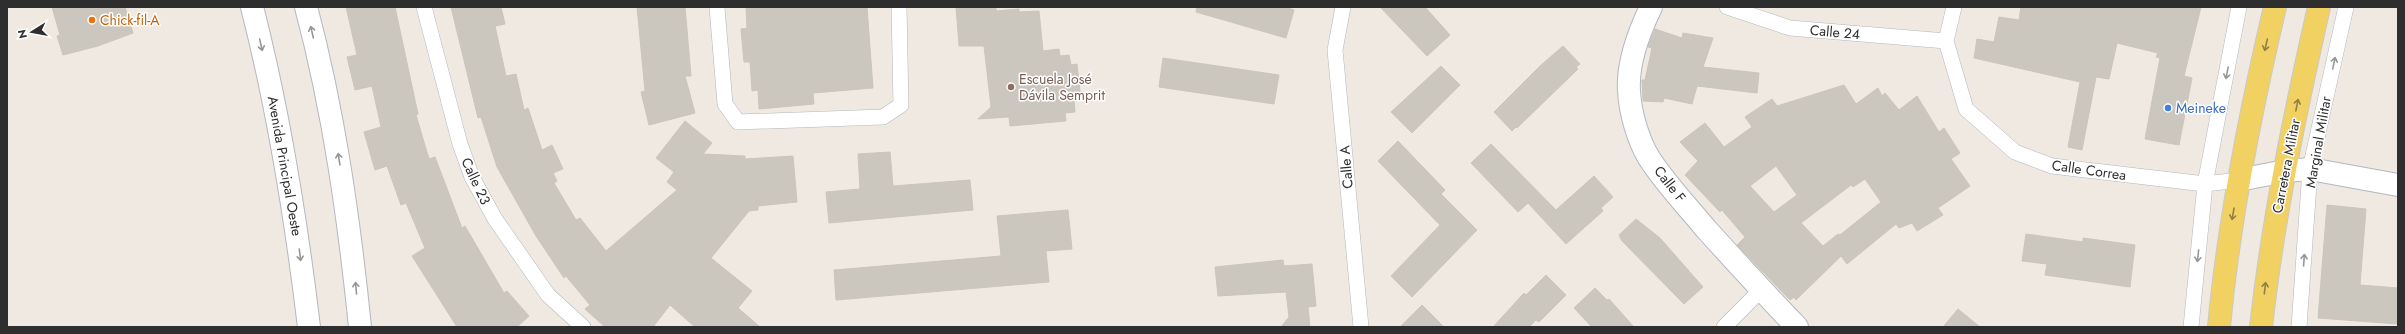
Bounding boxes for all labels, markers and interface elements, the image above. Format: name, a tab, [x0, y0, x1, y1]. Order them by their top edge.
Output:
place label: Chick-fil-A	[100, 10, 160, 30]
north arrow	[12, 12, 52, 52]
marker: Chick-fil-A	[87, 15, 97, 25]
street label: Calle 24	[1809, 20, 1861, 44]
one-way arrow	[308, 26, 316, 39]
text: N	[13, 28, 31, 40]
one-way arrow	[257, 38, 265, 51]
one-way arrow	[2262, 38, 2270, 51]
one-way arrow	[2330, 57, 2338, 70]
one-way arrow	[2222, 66, 2230, 79]
place label: Escuela José Dávila Semprit	[1019, 69, 1105, 105]
marker: Escuela José Dávila Semprit	[1006, 82, 1016, 92]
street label: Avenida Principal Oeste	[263, 94, 307, 238]
street label: Marginal Militar	[2300, 95, 2336, 189]
place label: Meineke	[2176, 98, 2226, 118]
one-way arrow	[2294, 99, 2302, 112]
marker: Meineke	[2163, 103, 2173, 113]
street label: Carretera Militar	[2267, 117, 2305, 215]
street label: Calle A	[1334, 144, 1358, 189]
one-way arrow	[335, 153, 343, 166]
street label: Calle 23	[456, 154, 496, 208]
street label: Calle Correa	[2051, 155, 2127, 185]
street label: Calle F	[1649, 162, 1691, 206]
one-way arrow	[2229, 207, 2237, 220]
one-way arrow	[297, 248, 304, 261]
one-way arrow	[2194, 249, 2202, 262]
one-way arrow	[2300, 254, 2307, 267]
one-way arrow	[352, 282, 360, 295]
one-way arrow	[2261, 282, 2269, 295]

